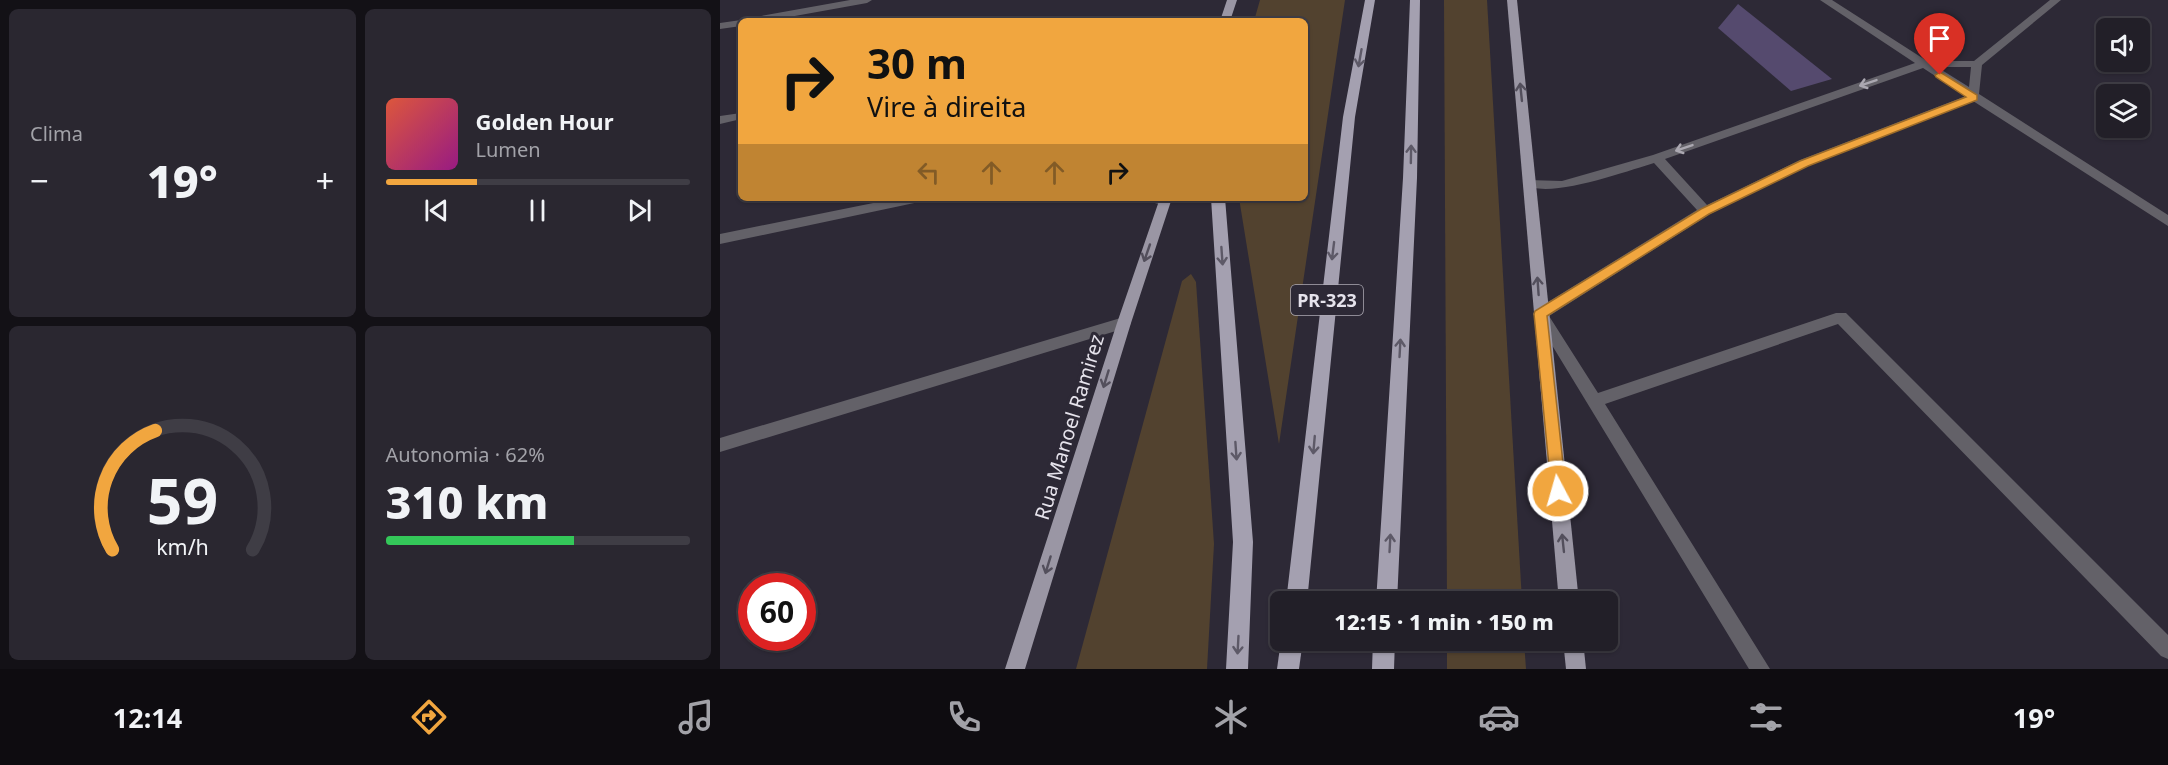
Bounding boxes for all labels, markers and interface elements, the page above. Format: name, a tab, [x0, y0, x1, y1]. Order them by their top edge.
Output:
pin	[1914, 13, 1965, 75]
map controls	[2096, 18, 2150, 138]
button: sound	[2096, 18, 2150, 72]
icon: arrive	[1923, 22, 1956, 55]
text: 30 m	[867, 34, 967, 91]
icon: right	[768, 42, 846, 120]
one-way arrow	[1354, 47, 1365, 67]
one-way arrow	[1859, 79, 1878, 90]
one-way arrow	[1515, 83, 1526, 103]
button: layers	[2096, 84, 2150, 138]
text: Vire à direita	[867, 88, 1026, 125]
text: Golden Hour	[476, 106, 614, 136]
text: Clima	[30, 120, 83, 147]
text: Lumen	[476, 136, 541, 163]
one-way arrow	[1405, 144, 1416, 164]
one-way arrow	[1675, 144, 1694, 155]
text: 19°	[147, 150, 218, 211]
icon: left	[912, 156, 945, 189]
icon: ahead	[975, 156, 1008, 189]
icon: ahead	[1038, 156, 1071, 189]
icon: right	[1101, 156, 1134, 189]
text: −	[30, 158, 49, 203]
text: +	[316, 158, 335, 203]
icon: previous	[420, 194, 453, 227]
icon: pause	[521, 194, 554, 227]
icon: next	[623, 194, 656, 227]
one-way arrow	[1327, 240, 1338, 260]
one-way arrow	[1141, 243, 1152, 262]
one-way arrow	[1217, 246, 1228, 266]
one-way arrow	[1532, 277, 1543, 297]
road number: PR-323	[1291, 285, 1363, 315]
street label: Rua Manoel Ramirez	[1028, 331, 1110, 523]
one-way arrow	[1394, 339, 1405, 359]
one-way arrow	[1100, 369, 1111, 388]
one-way arrow	[1308, 434, 1319, 454]
one-way arrow	[1231, 440, 1242, 460]
text: Autonomia · 62%	[386, 441, 545, 468]
text: 59	[147, 457, 218, 542]
position arrow	[1526, 459, 1590, 523]
text: 310 km	[386, 471, 548, 532]
text: km/h	[156, 532, 209, 561]
one-way arrow	[1384, 534, 1395, 554]
one-way arrow	[1557, 534, 1568, 554]
one-way arrow	[1042, 555, 1053, 574]
speed limit sign: 60	[738, 573, 816, 651]
text: 12:15 · 1 min · 150 m	[1334, 606, 1554, 636]
one-way arrow	[1233, 635, 1244, 655]
icon: directions	[408, 696, 450, 738]
icon: music	[675, 696, 717, 738]
icon: phone	[943, 696, 985, 738]
icon: climate	[1210, 696, 1252, 738]
icon: car	[1478, 696, 1520, 738]
icon: filters	[1745, 696, 1787, 738]
text: 12:14	[113, 699, 182, 736]
text: 19°	[2013, 699, 2055, 736]

